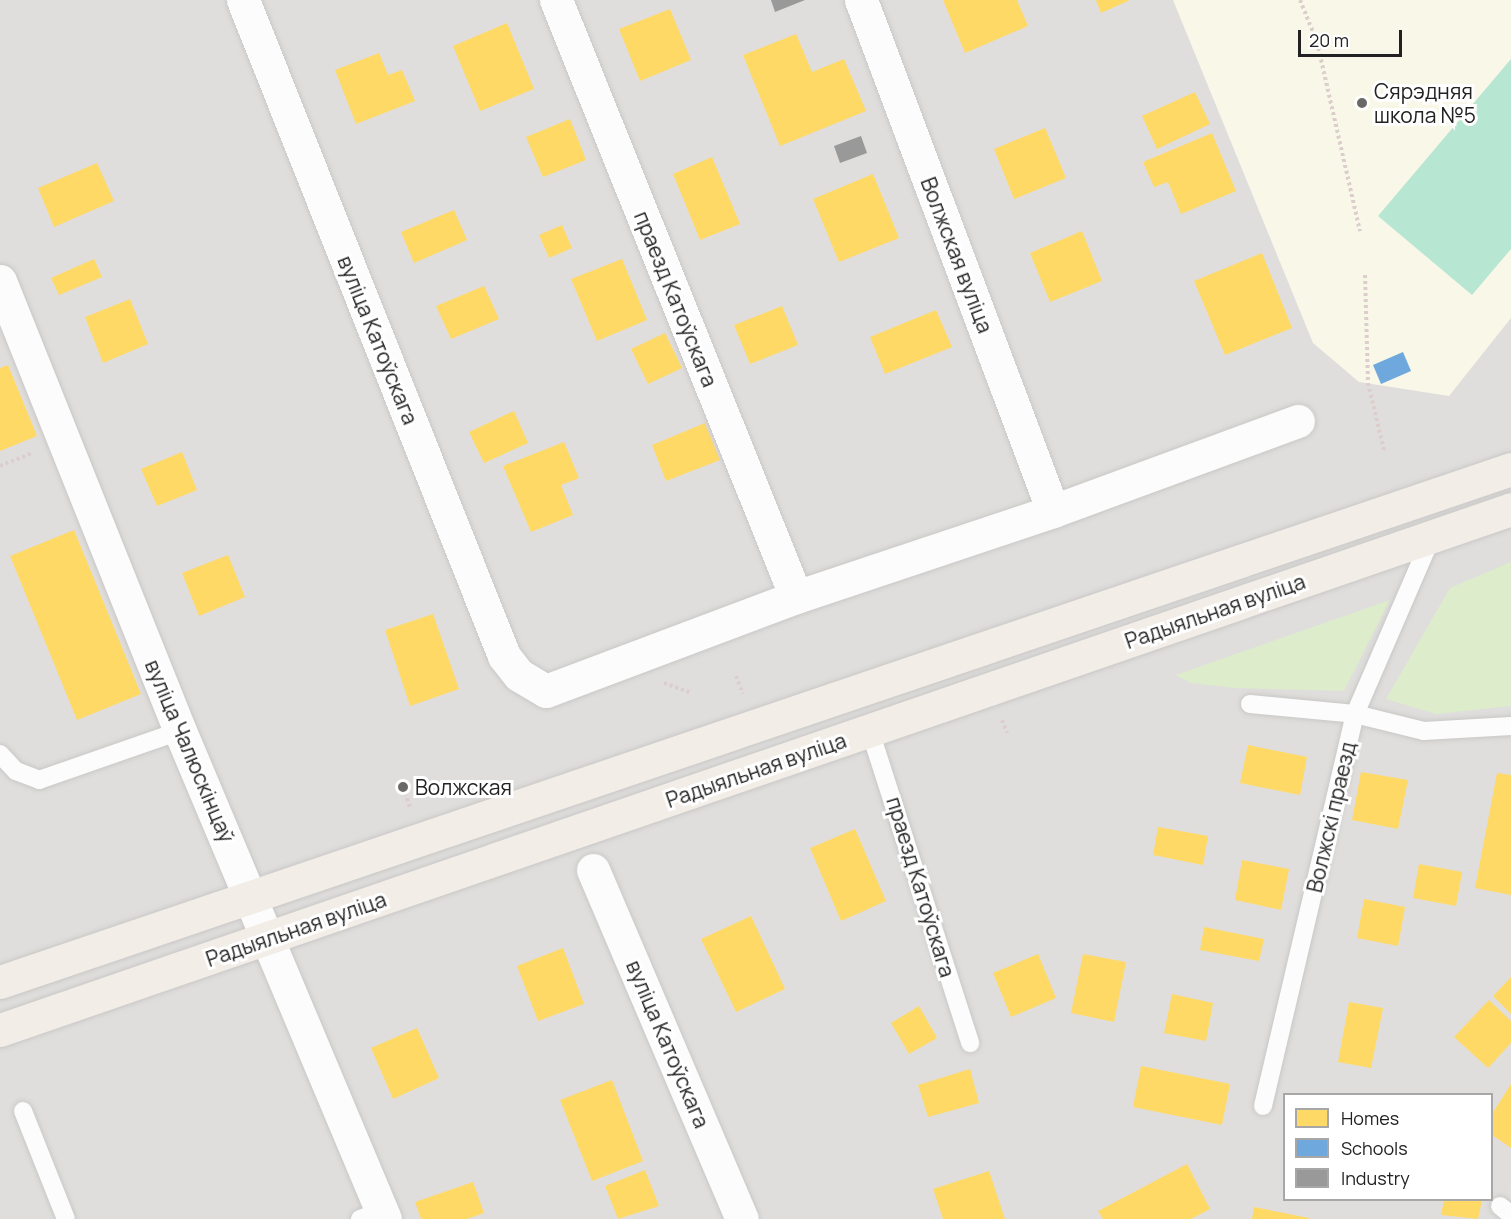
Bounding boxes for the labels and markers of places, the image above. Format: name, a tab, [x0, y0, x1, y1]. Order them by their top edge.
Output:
place label: Сярэдняя школа №5	[1374, 78, 1476, 128]
marker: Сярэдняя школа №5	[1355, 96, 1369, 110]
place label: Волжская	[415, 774, 512, 800]
marker: Волжская	[396, 780, 410, 794]

